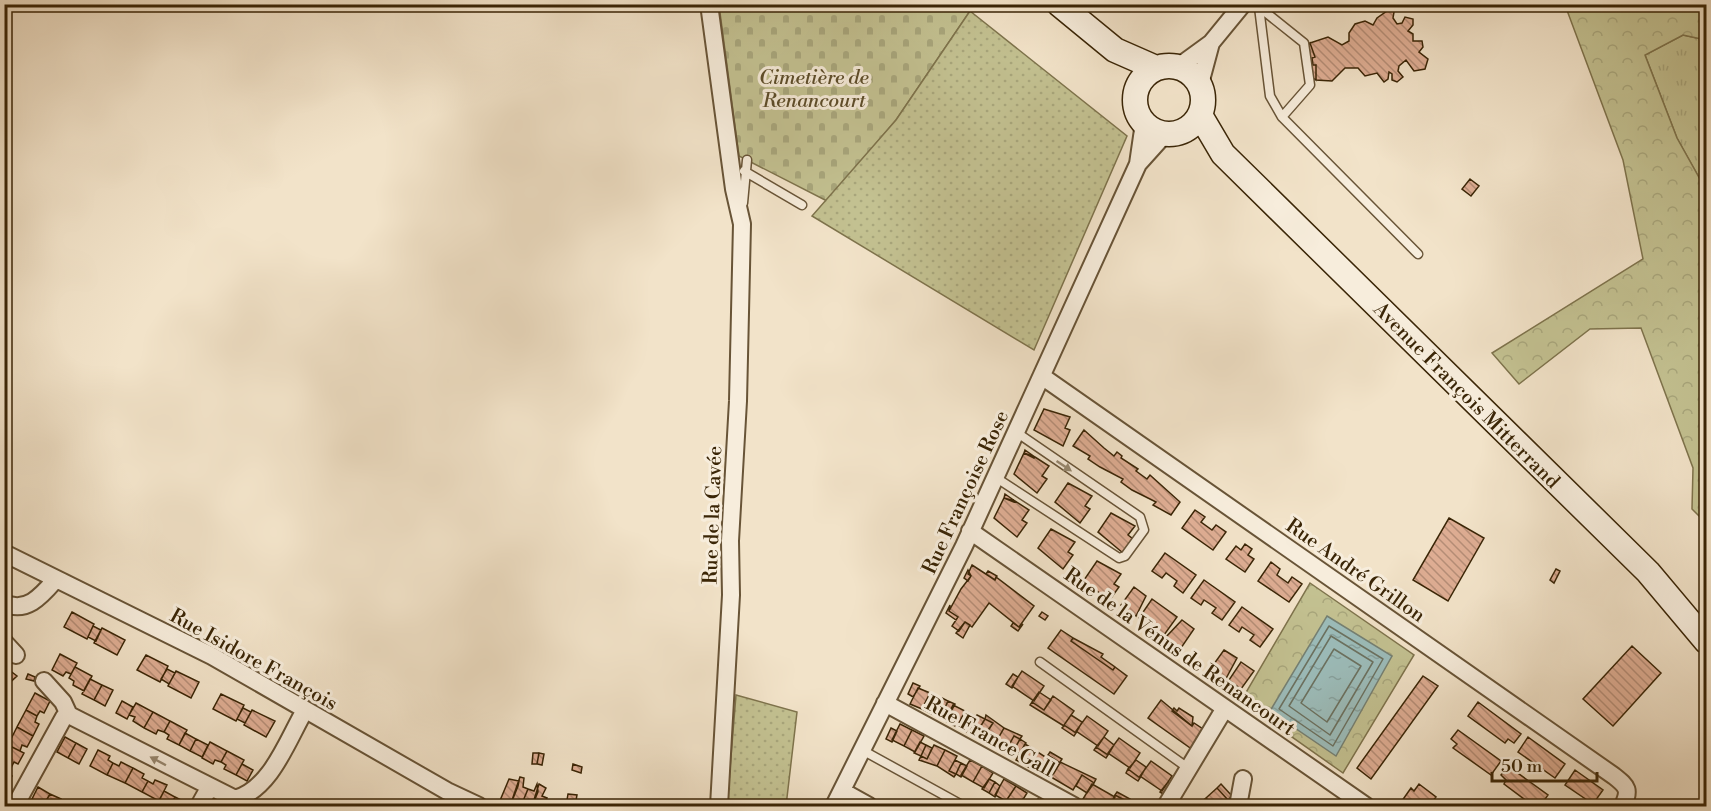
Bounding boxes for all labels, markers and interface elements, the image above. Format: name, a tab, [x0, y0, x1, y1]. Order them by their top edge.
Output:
park label: Cimetière de Renancourt	[759, 66, 870, 114]
street label: Avenue François Mitterrand	[1367, 297, 1565, 495]
street label: Rue Françoise Rose	[917, 407, 1015, 578]
street label: Rue de la Cavée	[699, 445, 728, 585]
one-way arrow	[1056, 460, 1072, 472]
street label: Rue André Grillon	[1281, 514, 1430, 629]
street label: Rue de la Vénus de Renancourt	[1059, 563, 1300, 742]
street label: Rue Isidore François	[165, 604, 342, 717]
street label: Rue France Gall	[920, 691, 1058, 783]
scale bar	[1492, 745, 1597, 783]
text: 50 m	[1501, 755, 1543, 778]
one-way arrow	[149, 756, 166, 766]

